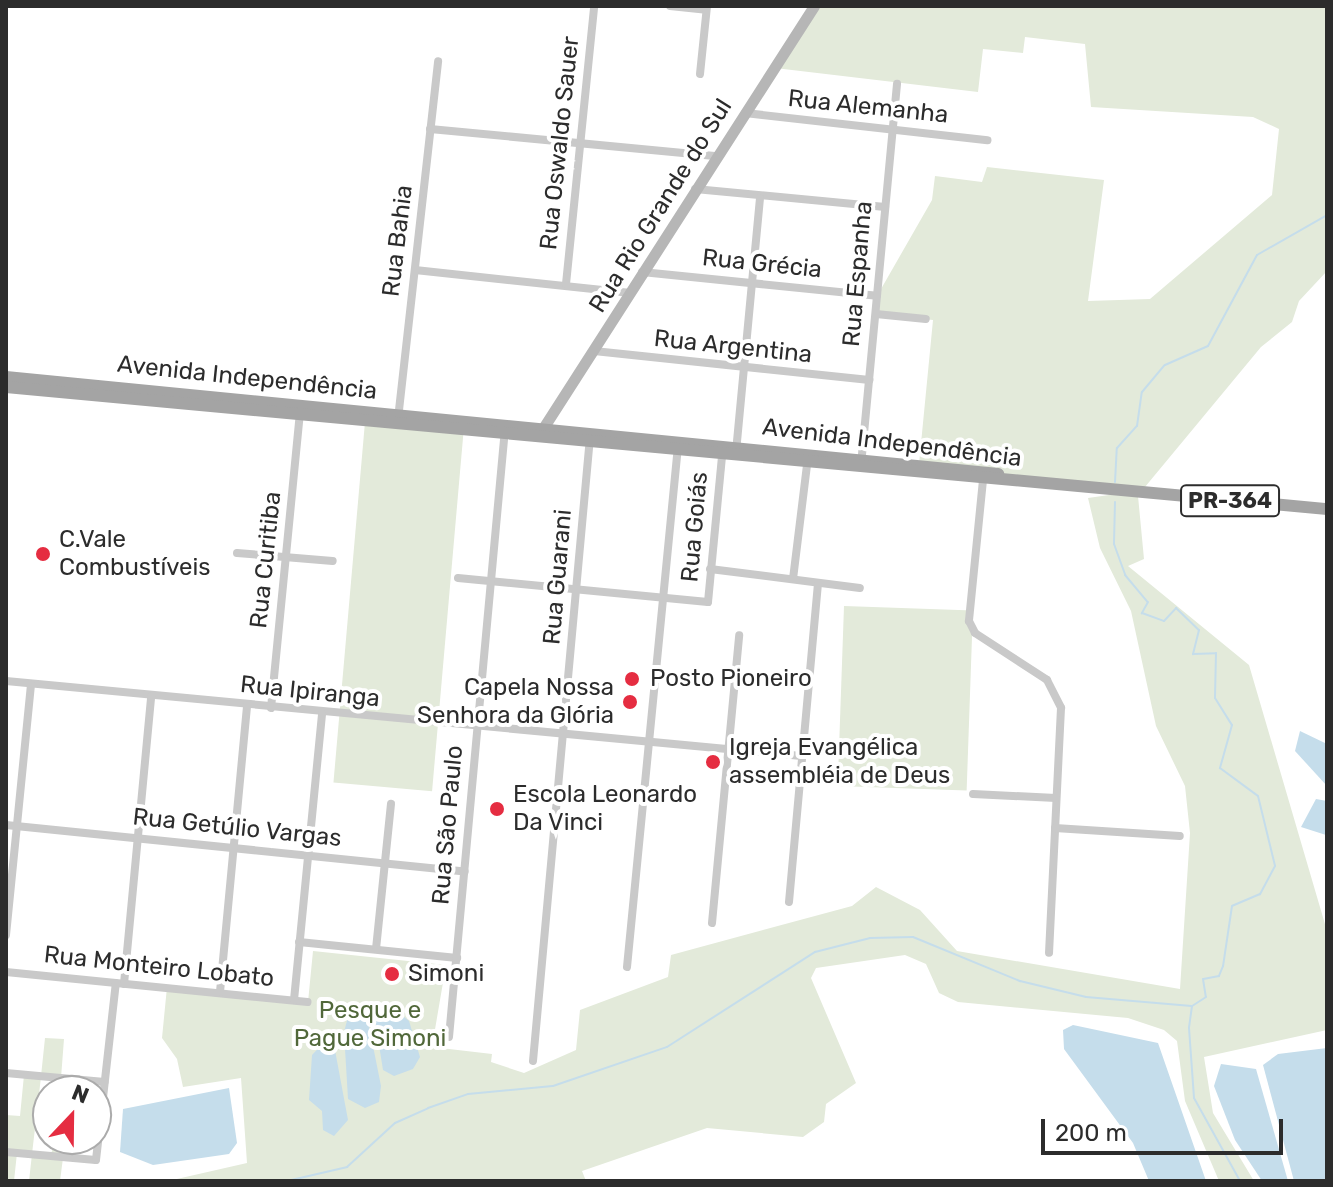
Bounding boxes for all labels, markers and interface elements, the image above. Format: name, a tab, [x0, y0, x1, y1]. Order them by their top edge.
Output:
street label: Rua Oswaldo Sauer	[534, 35, 586, 251]
street label: Rua Alemanha	[786, 84, 950, 130]
street label: Rua Rio Grande do Sul	[584, 94, 738, 318]
street label: Rua Bahia	[377, 184, 419, 298]
street label: Rua Espanha	[837, 200, 879, 348]
street label: Rua Grécia	[701, 243, 823, 285]
street label: Rua Argentina	[652, 324, 814, 370]
street label: Avenida Independência	[116, 350, 378, 406]
street label: Avenida Independência	[761, 413, 1023, 473]
street label: Rua Goiás	[676, 471, 714, 583]
road number: PR-364	[1180, 483, 1280, 519]
street label: Rua Curitiba	[244, 490, 288, 630]
street label: Rua Guarani	[538, 508, 578, 646]
place label: C.Vale Combustíveis	[59, 526, 211, 582]
marker: C.Vale Combustíveis	[34, 545, 52, 563]
place label: Posto Pioneiro	[650, 665, 812, 693]
marker: Posto Pioneiro	[621, 668, 643, 690]
street label: Rua Ipiranga	[239, 670, 381, 714]
place label: Capela Nossa Senhora da Glória	[417, 674, 614, 730]
marker: Capela Nossa Senhora da Glória	[621, 693, 639, 711]
place label: Igreja Evangélica assembléia de Deus	[729, 734, 950, 790]
street label: Rua São Paulo	[427, 744, 469, 906]
marker: Igreja Evangélica assembléia de Deus	[704, 753, 722, 771]
place label: Escola Leonardo Da Vinci	[513, 781, 697, 837]
marker: Escola Leonardo Da Vinci	[488, 800, 506, 818]
street label: Rua Getúlio Vargas	[131, 803, 343, 853]
street label: Rua Monteiro Lobato	[42, 941, 276, 993]
place label: Simoni	[408, 960, 484, 988]
marker: Simoni	[383, 965, 401, 983]
park label: Pesque e Pague Simoni	[294, 997, 446, 1053]
north arrow	[32, 1075, 112, 1155]
text: N	[68, 1079, 93, 1110]
scale bar	[1045, 1103, 1287, 1153]
text: 200 m	[1055, 1119, 1127, 1147]

